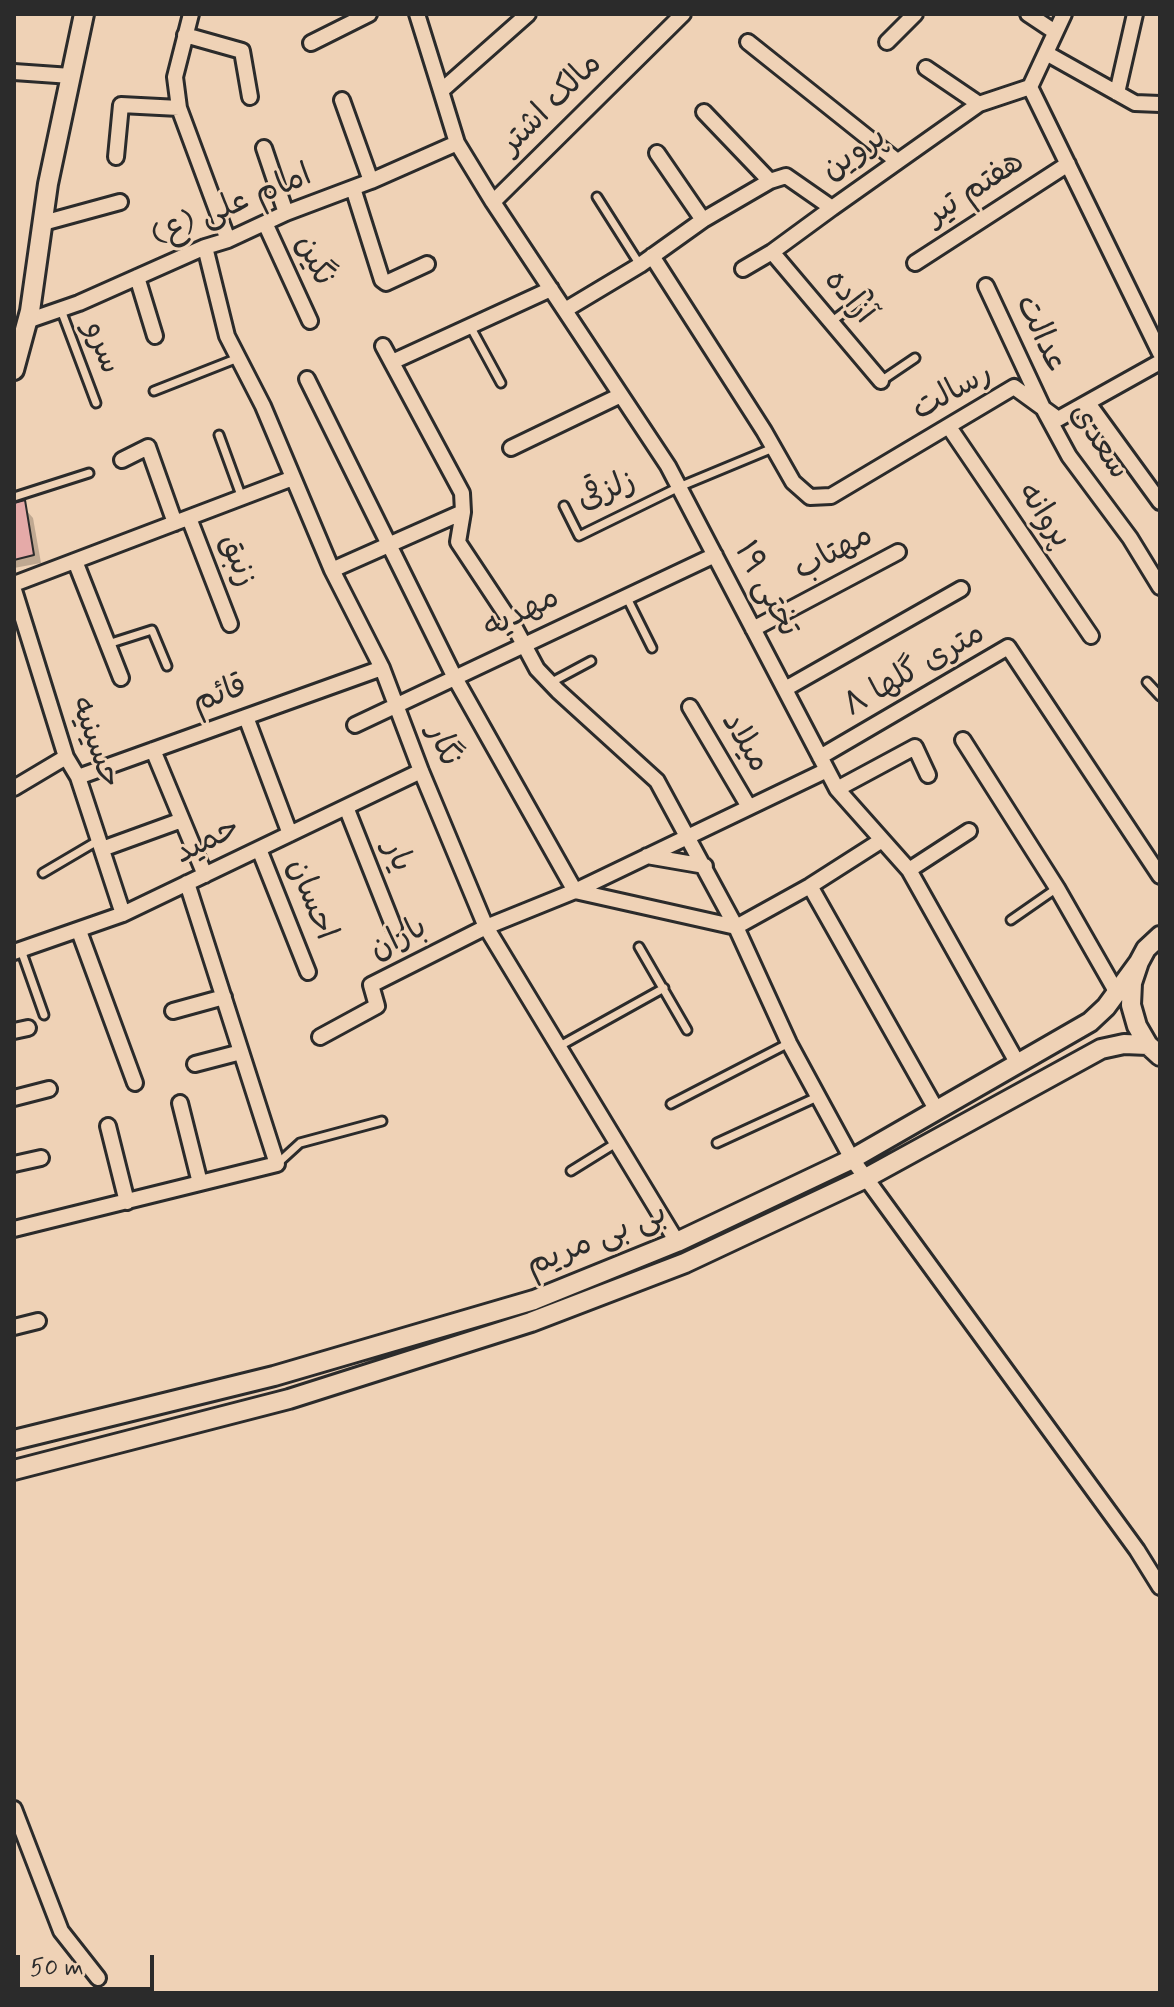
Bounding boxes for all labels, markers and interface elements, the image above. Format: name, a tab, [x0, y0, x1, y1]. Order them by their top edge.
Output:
street label: مالک اشتر	[493, 46, 611, 164]
street label: پروین	[815, 120, 895, 190]
street label: هفتم تیر	[920, 144, 1032, 236]
street label: امام علی (ع)	[146, 157, 318, 257]
street label: نگین	[285, 229, 341, 293]
street label: آزاده	[814, 263, 882, 333]
street label: عدالت	[1005, 290, 1075, 380]
street label: سرو	[74, 316, 128, 380]
street label: رسالت	[906, 355, 1000, 431]
street label: سعدی	[1059, 397, 1137, 487]
street label: زلزقی	[572, 463, 642, 521]
street label: پروانه	[1007, 476, 1079, 556]
street label: مهتاب	[788, 517, 880, 591]
street label: زنبق	[209, 529, 263, 593]
street label: تختی ۱۹	[724, 536, 806, 644]
street label: مهدیه	[478, 579, 566, 649]
street label: ۸ متری گلها	[838, 615, 992, 727]
street label: قائم	[187, 668, 253, 724]
street label: حسینیه	[60, 692, 128, 794]
street label: میلاد	[711, 706, 777, 780]
street label: نگار	[417, 720, 467, 772]
street label: حمید	[169, 810, 247, 874]
street label: یار	[373, 836, 419, 878]
street label: احسان	[276, 854, 344, 946]
street label: باران	[364, 910, 434, 970]
street label: بی بی مریم	[521, 1195, 673, 1287]
scale bar	[20, 1939, 158, 1989]
text: 50 m	[30, 1953, 84, 1984]

